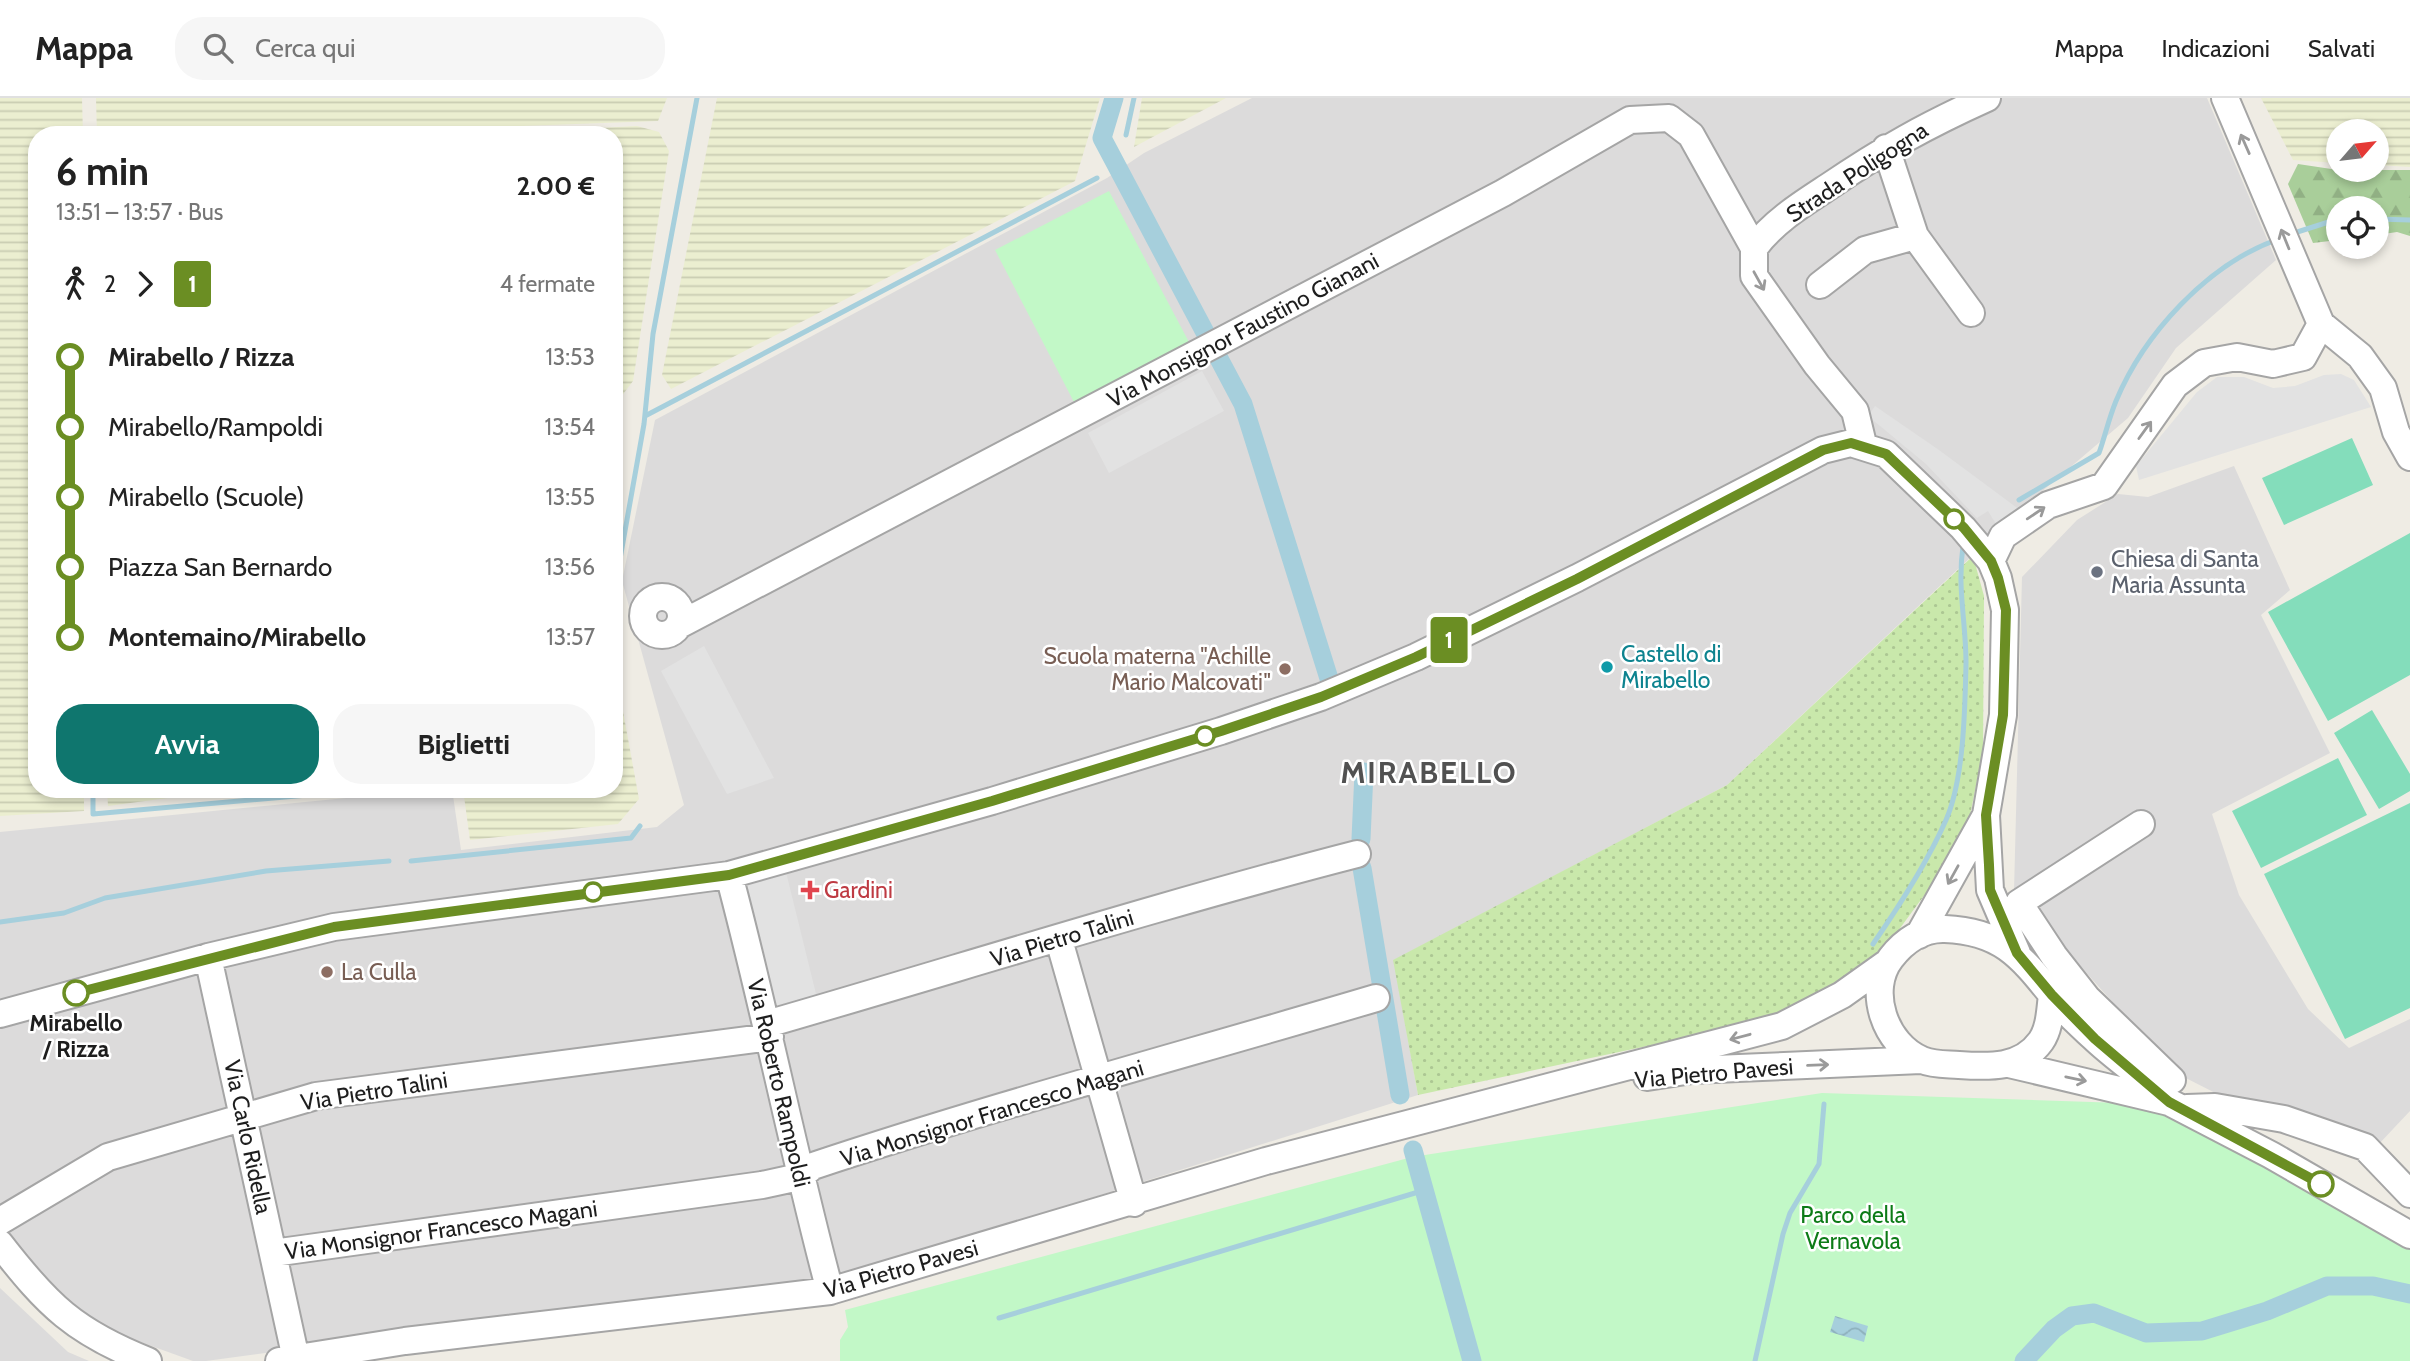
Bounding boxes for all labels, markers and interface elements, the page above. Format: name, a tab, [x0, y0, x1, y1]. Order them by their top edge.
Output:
search box	[175, 17, 665, 80]
text: Mappa	[35, 28, 133, 68]
icon: search	[199, 29, 237, 67]
text: Cerca qui	[255, 32, 356, 64]
text: Mappa	[2054, 34, 2124, 63]
text: Indicazioni	[2162, 34, 2270, 63]
text: Salvati	[2308, 34, 2375, 63]
street label: Strada Poligogna	[1781, 116, 1933, 228]
north arrow	[2326, 119, 2389, 182]
map controls	[2326, 119, 2389, 259]
one-way arrow	[2238, 134, 2251, 156]
text: 6 min	[56, 148, 149, 195]
text: 2.00 €	[516, 170, 595, 202]
button: locate	[2326, 196, 2389, 259]
text: 13:51 – 13:57 · Bus	[56, 198, 223, 226]
one-way arrow	[2278, 228, 2291, 250]
street label: Via Monsignor Faustino Gianani	[1103, 246, 1383, 414]
icon: walk	[56, 265, 94, 303]
icon: forward	[126, 265, 164, 303]
text: 1	[188, 269, 197, 298]
text: 2	[104, 270, 116, 298]
text: 4 fermate	[500, 270, 595, 298]
one-way arrow	[1752, 270, 1766, 290]
text: Mirabello / Rizza	[108, 341, 294, 373]
text: 13:53	[545, 343, 595, 371]
text: Mirabello/Rampoldi	[108, 411, 323, 443]
text: 13:54	[545, 413, 595, 441]
one-way arrow	[2137, 422, 2152, 440]
text: Mirabello (Scuole)	[108, 481, 304, 513]
text: 13:55	[545, 483, 595, 511]
one-way arrow	[2026, 506, 2045, 520]
unlabelled marker	[1944, 509, 1964, 529]
place label: Chiesa di Santa Maria Assunta	[2111, 545, 2259, 599]
text: Piazza San Bernardo	[108, 551, 332, 583]
text: 13:56	[545, 553, 595, 581]
marker: Chiesa di Santa Maria Assunta	[2089, 564, 2105, 580]
line badge: 1	[1426, 617, 1472, 663]
text: Montemaino/Mirabello	[108, 621, 366, 653]
text: 13:57	[546, 623, 595, 651]
text: 1	[1445, 625, 1453, 654]
place label: Castello di Mirabello	[1621, 640, 1721, 694]
place label: Scuola materna "Achille Mario Malcovati"	[1043, 642, 1271, 696]
marker: Castello di Mirabello	[1599, 659, 1615, 675]
marker: Scuola materna "Achille Mario Malcovati"	[1277, 661, 1293, 677]
button: Avvia	[56, 704, 319, 784]
button: Biglietti	[333, 704, 595, 784]
unlabelled marker	[1195, 726, 1215, 746]
district label: MIRABELLO	[1340, 754, 1518, 791]
one-way arrow	[1946, 864, 1959, 885]
place label: Gardini	[824, 876, 893, 904]
unlabelled marker	[583, 882, 603, 902]
marker: Gardini	[802, 882, 818, 898]
street label: Via Pietro Talini	[987, 903, 1137, 973]
place label: La Culla	[341, 958, 417, 986]
marker: La Culla	[319, 964, 335, 980]
street label: Via Roberto Rampoldi	[741, 976, 817, 1190]
marker: Mirabello / Rizza	[63, 980, 89, 1006]
place label: Mirabello / Rizza	[29, 1009, 123, 1063]
one-way arrow	[1729, 1031, 1752, 1044]
street label: Via Pietro Pavesi	[1634, 1052, 1794, 1094]
street label: Via Monsignor Francesco Magani	[837, 1054, 1147, 1172]
street label: Via Carlo Ridella	[218, 1057, 278, 1217]
one-way arrow	[1807, 1058, 1830, 1071]
street label: Via Pietro Talini	[299, 1066, 449, 1116]
one-way arrow	[2064, 1073, 2087, 1087]
unlabelled marker	[2308, 1171, 2334, 1197]
street label: Via Monsignor Francesco Magani	[283, 1194, 599, 1266]
park label: Parco della Vernavola	[1800, 1201, 1906, 1255]
street label: Via Pietro Pavesi	[821, 1234, 981, 1304]

